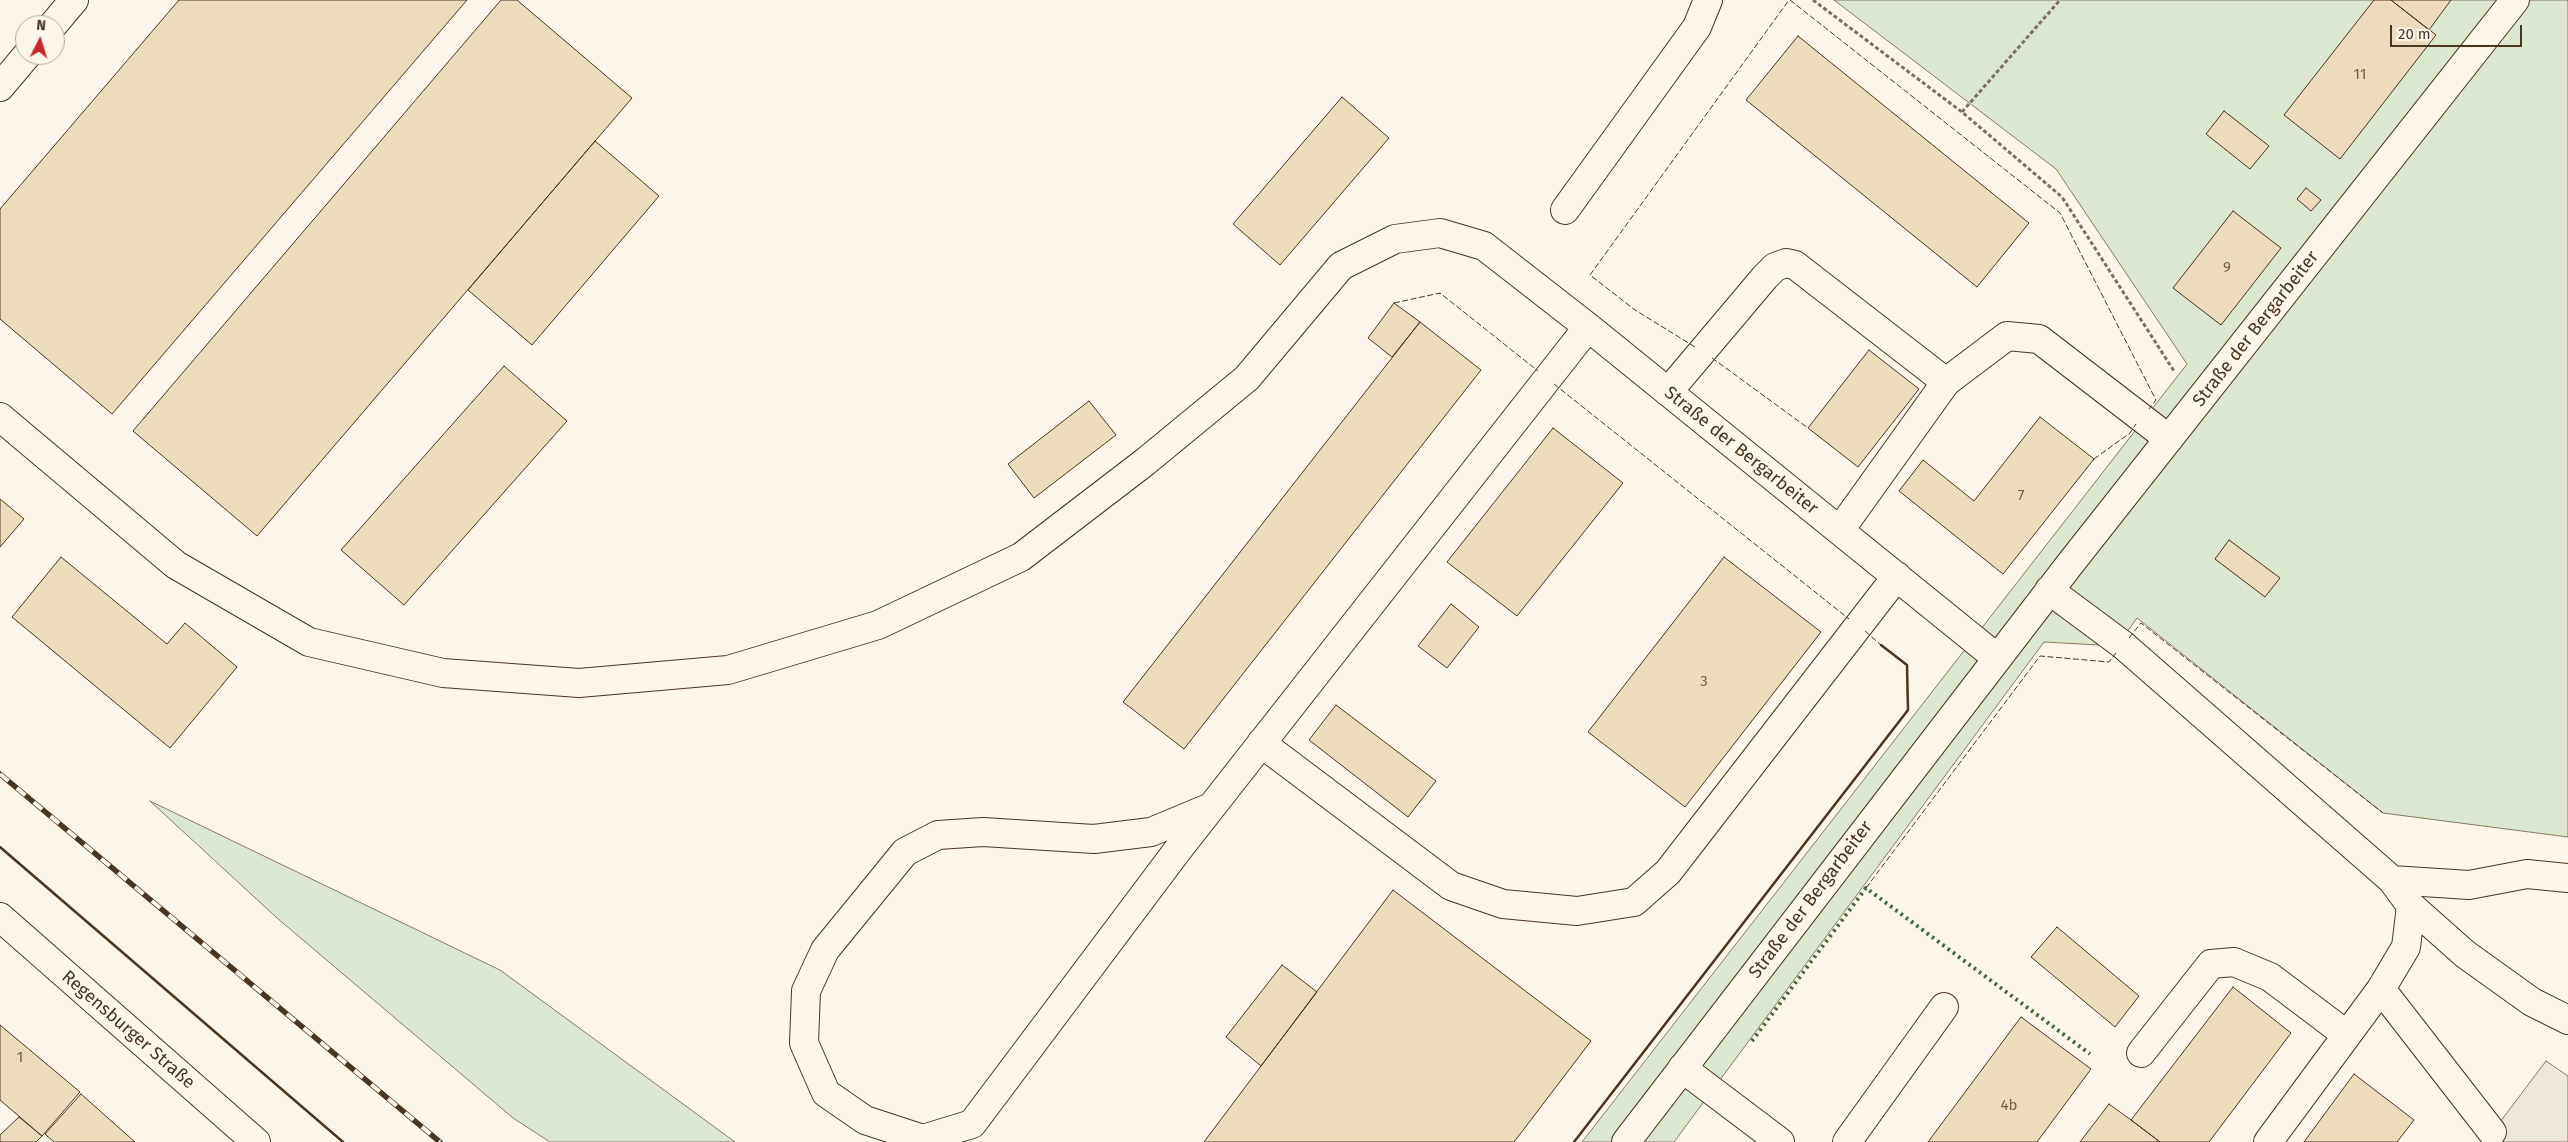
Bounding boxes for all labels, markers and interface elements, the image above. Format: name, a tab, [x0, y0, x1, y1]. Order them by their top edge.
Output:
north arrow	[15, 15, 65, 65]
scale bar	[2393, 15, 2526, 47]
text: N	[36, 17, 47, 34]
text: 20 m	[2398, 25, 2431, 43]
house number: 11	[2354, 66, 2366, 84]
street label: Straße der Bergarbeiter	[2188, 247, 2324, 411]
house number: 9	[2223, 259, 2231, 277]
street label: Straße der Bergarbeiter	[1660, 382, 1822, 520]
house number: 7	[2018, 487, 2024, 505]
house number: 3	[1700, 673, 1708, 691]
street label: Straße der Bergarbeiter	[1745, 817, 1877, 983]
street label: Regensburger Straße	[57, 966, 199, 1094]
house number: 1	[17, 1049, 23, 1067]
house number: 4b	[2001, 1097, 2017, 1115]

